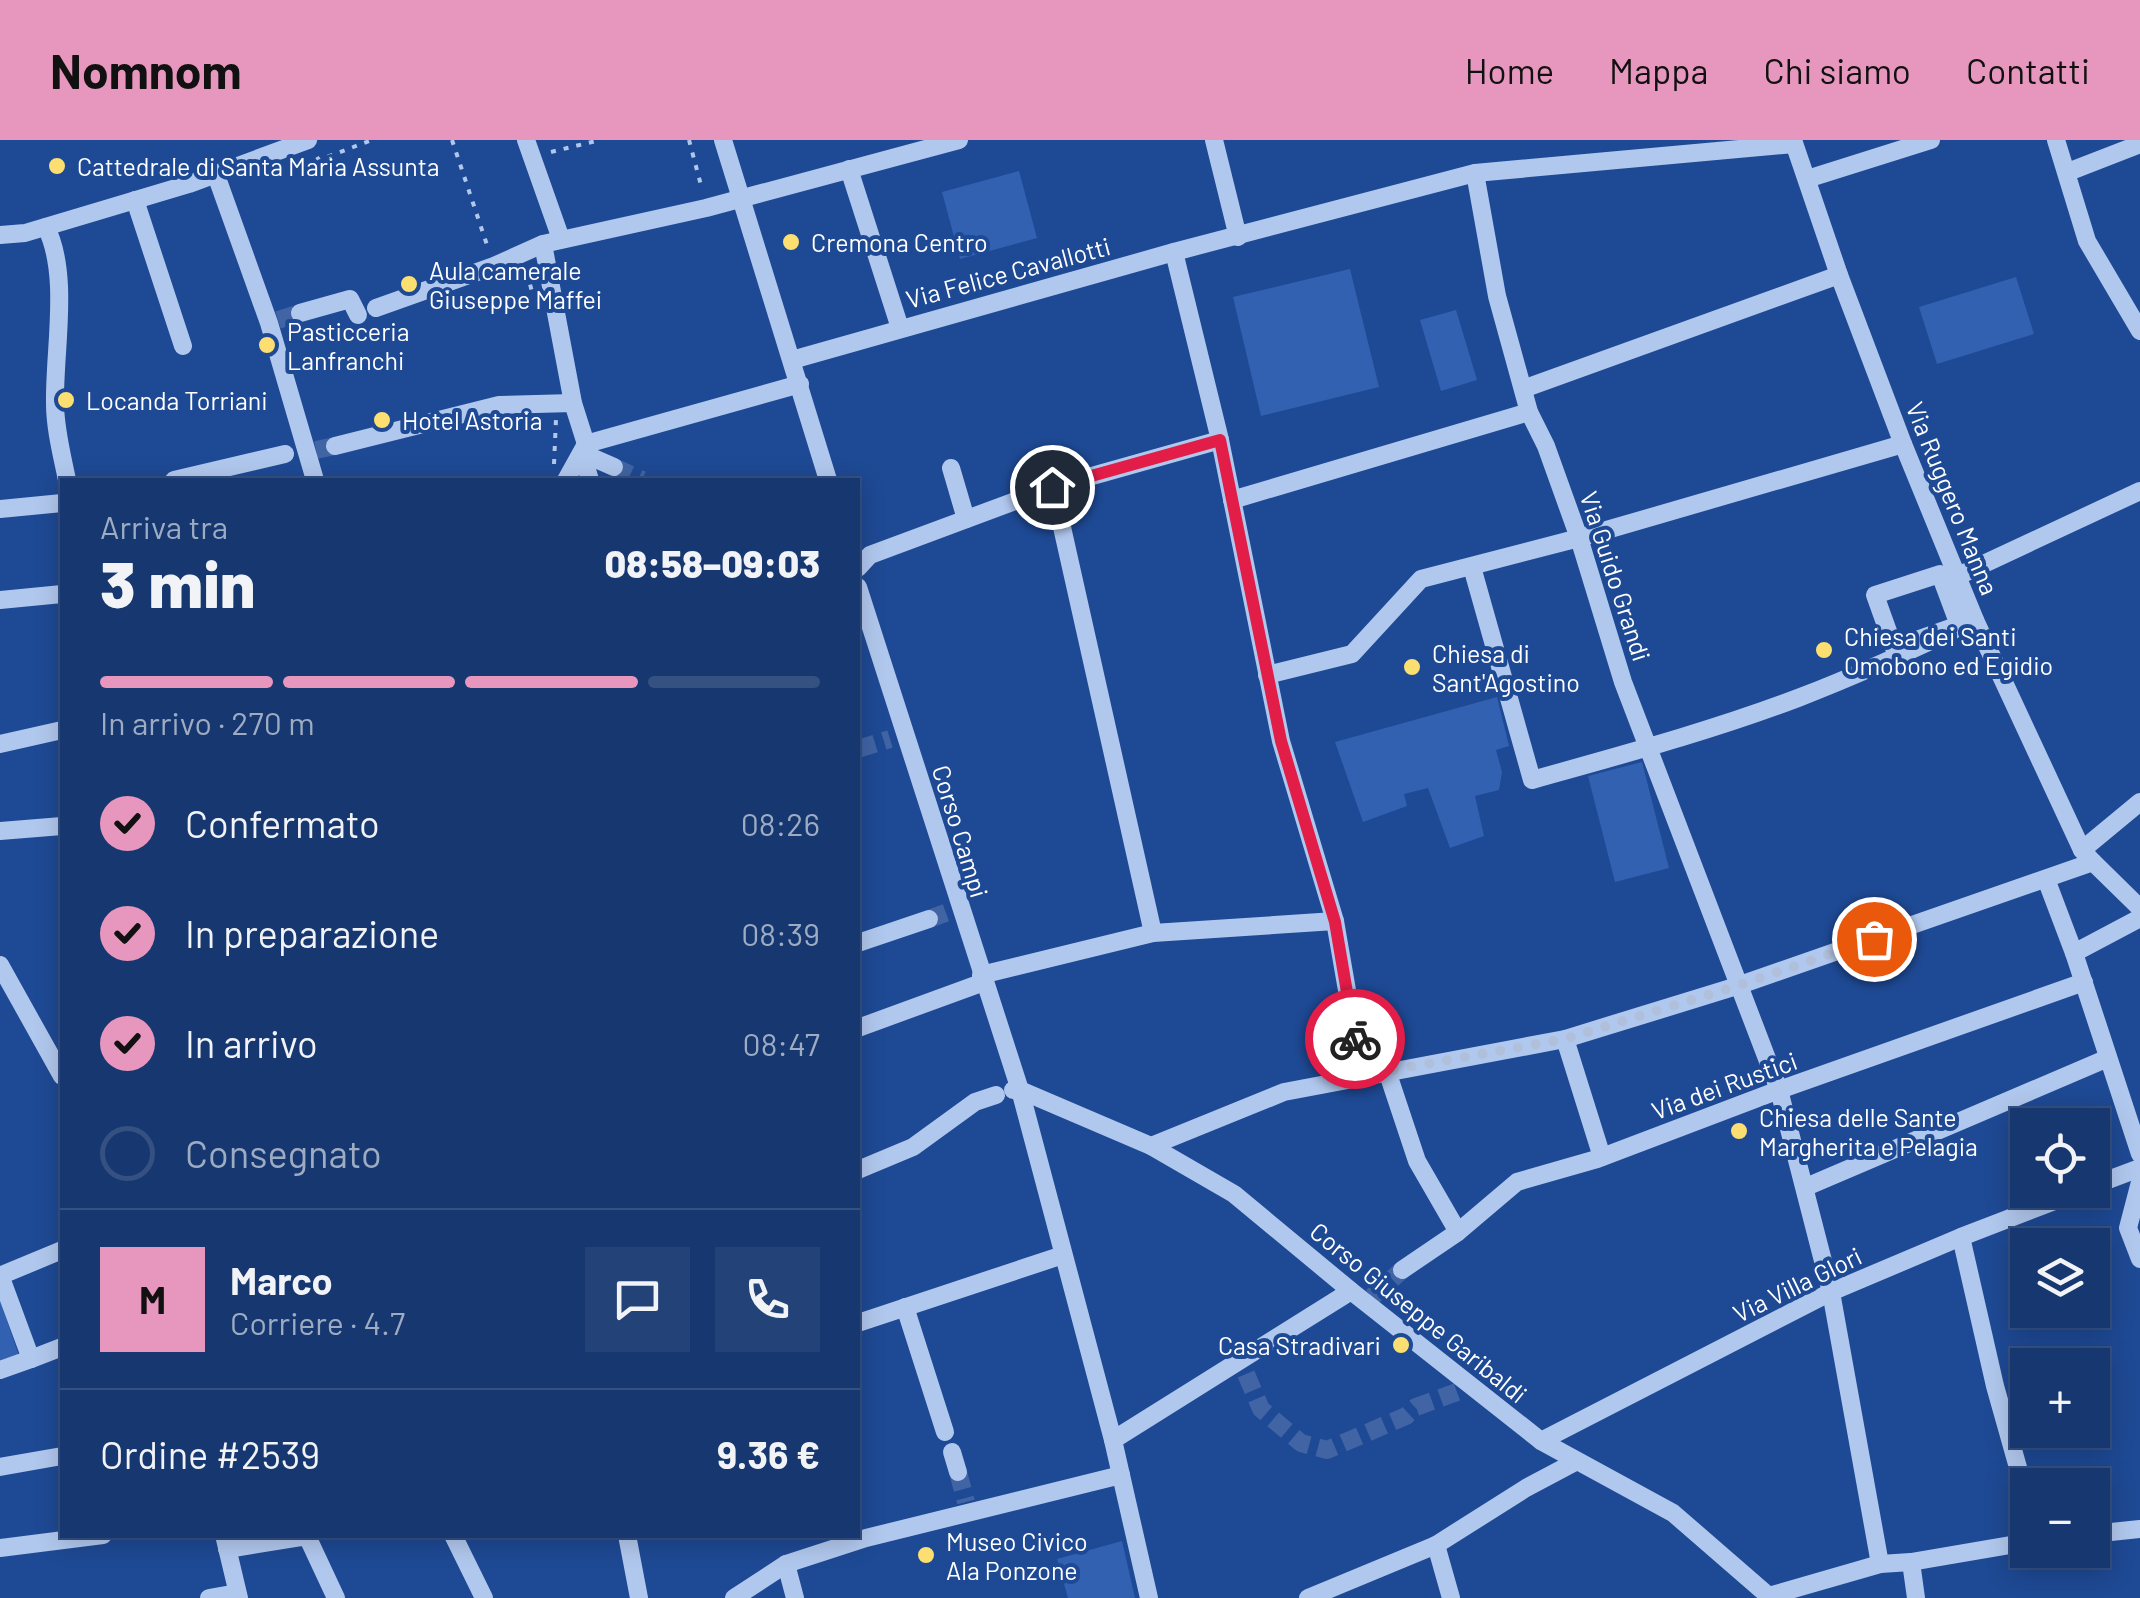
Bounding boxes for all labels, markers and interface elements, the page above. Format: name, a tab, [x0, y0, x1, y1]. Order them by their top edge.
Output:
text: Nomnom	[50, 41, 242, 99]
text: Home	[1465, 49, 1554, 91]
text: Mappa	[1609, 49, 1708, 91]
text: Chi siamo	[1763, 49, 1911, 91]
text: Contatti	[1966, 49, 2090, 91]
place label: Cattedrale di Santa Maria Assunta	[77, 151, 440, 181]
marker: Cattedrale di Santa Maria Assunta	[46, 155, 68, 177]
place label: Cremona Centro	[811, 227, 988, 257]
street label: Via Felice Cavallotti	[903, 230, 1113, 314]
marker: Cremona Centro	[780, 231, 802, 253]
place label: Aula camerale Giuseppe Maffei	[429, 255, 602, 314]
marker: Aula camerale Giuseppe Maffei	[398, 273, 420, 295]
place label: Pasticceria Lanfranchi	[287, 316, 409, 375]
marker: Pasticceria Lanfranchi	[256, 334, 278, 356]
place label: Locanda Torriani	[86, 385, 268, 415]
marker: Locanda Torriani	[55, 389, 77, 411]
street label: Via Ruggero Manna	[1901, 397, 2005, 599]
place label: Hotel Astoria	[402, 405, 542, 435]
marker: Hotel Astoria	[371, 409, 393, 431]
pin	[1010, 445, 1095, 530]
icon: home	[1025, 460, 1080, 515]
street label: Via Guido Grandi	[1574, 487, 1658, 665]
text: Arriva tra	[100, 507, 228, 545]
text: 08:58–09:03	[604, 540, 820, 586]
text: 3 min	[100, 543, 255, 621]
place label: Chiesa dei Santi Omobono ed Egidio	[1844, 621, 2053, 680]
place label: Chiesa di Sant'Agostino	[1432, 638, 1580, 697]
marker: Chiesa dei Santi Omobono ed Egidio	[1813, 639, 1835, 661]
marker: Chiesa di Sant'Agostino	[1401, 656, 1423, 678]
text: In arrivo · 270 m	[100, 703, 315, 741]
street label: Corso Campi	[927, 761, 995, 901]
icon: check	[100, 796, 155, 851]
text: Confermato	[185, 800, 380, 846]
text: 08:26	[741, 804, 820, 842]
pin	[1832, 897, 1917, 982]
icon: check	[100, 906, 155, 961]
text: In preparazione	[185, 910, 439, 956]
icon: bag	[1847, 912, 1902, 967]
text: 08:39	[741, 914, 820, 952]
courier	[1305, 989, 1405, 1089]
icon: bike	[1328, 1012, 1383, 1067]
icon: check	[100, 1016, 155, 1071]
text: In arrivo	[185, 1020, 318, 1066]
text: 08:47	[743, 1024, 820, 1062]
street label: Via dei Rustici	[1647, 1045, 1801, 1125]
place label: Chiesa delle Sante Margherita e Pelagia	[1759, 1102, 1978, 1161]
map controls	[2010, 1108, 2110, 1568]
button: locate	[2010, 1108, 2110, 1208]
marker: Chiesa delle Sante Margherita e Pelagia	[1728, 1120, 1750, 1142]
text: Consegnato	[185, 1130, 382, 1176]
street label: Corso Giuseppe Garibaldi	[1305, 1215, 1533, 1409]
button: layers	[2010, 1228, 2110, 1328]
street label: Via Villa Glori	[1728, 1240, 1866, 1328]
button: chat	[585, 1247, 690, 1352]
button: phone	[715, 1247, 820, 1352]
text: Marco	[230, 1257, 333, 1303]
text: M	[139, 1276, 166, 1322]
text: Corriere · 4.7	[230, 1303, 405, 1341]
place label: Casa Stradivari	[1218, 1330, 1381, 1360]
marker: Casa Stradivari	[1390, 1334, 1412, 1356]
button: +	[2010, 1348, 2110, 1448]
text: Ordine #2539	[100, 1431, 320, 1477]
text: 9.36 €	[717, 1431, 820, 1477]
button: −	[2010, 1468, 2110, 1568]
place label: Museo Civico Ala Ponzone	[946, 1526, 1088, 1585]
marker: Museo Civico Ala Ponzone	[915, 1544, 937, 1566]

